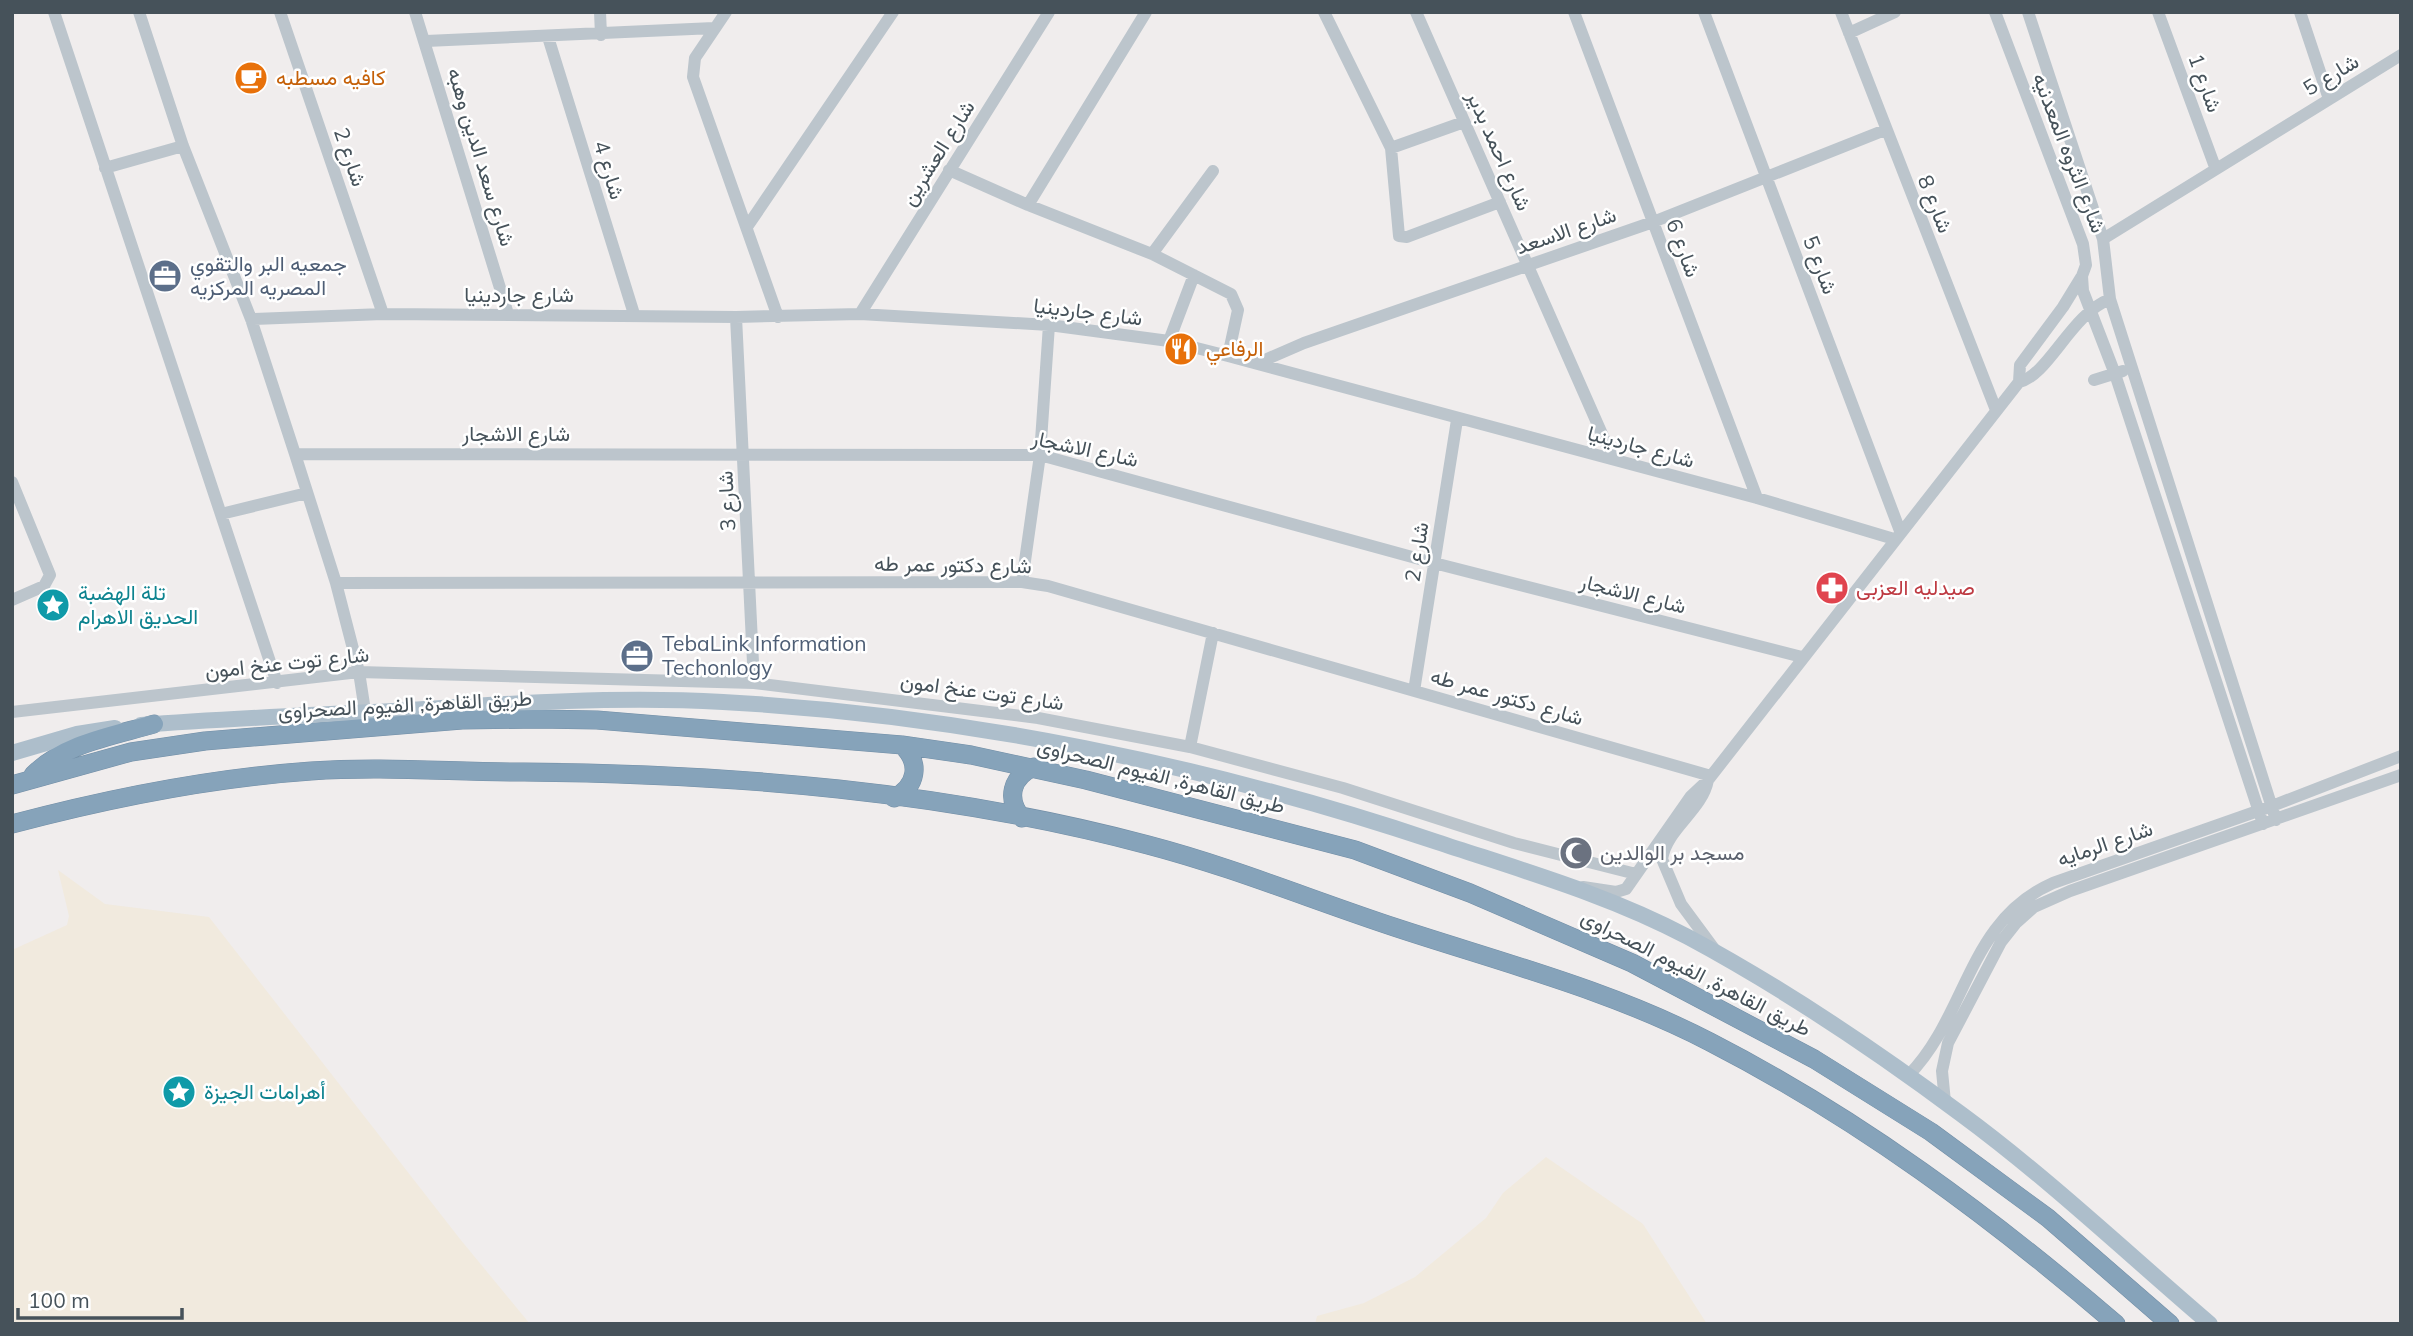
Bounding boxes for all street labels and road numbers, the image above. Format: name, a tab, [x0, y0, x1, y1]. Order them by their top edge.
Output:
street label: شارع 5	[2298, 47, 2364, 103]
street label: شارع 1	[2182, 50, 2228, 116]
street label: شارع سعد الدين وهبه	[441, 64, 521, 250]
street label: شارع الثروه المعدنيه	[2026, 69, 2112, 237]
street label: شارع احمد بدير	[1460, 86, 1538, 215]
street label: شارع العشرين	[895, 95, 981, 211]
street label: شارع 2	[327, 124, 373, 190]
street label: شارع 4	[587, 137, 631, 203]
street label: شارع 8	[1911, 171, 1959, 237]
street label: شارع الاسعد	[1512, 201, 1620, 261]
street label: شارع 6	[1659, 215, 1707, 281]
street label: شارع 5	[1796, 232, 1844, 298]
street label: شارع جاردينيا	[464, 281, 574, 309]
street label: شارع جاردينيا	[1032, 291, 1144, 333]
street label: شارع جاردينيا	[1584, 419, 1698, 475]
street label: شارع الاشجار	[461, 420, 570, 448]
street label: شارع الاشجار	[1028, 424, 1141, 474]
street label: شارع 3	[711, 470, 743, 532]
street label: شارع 2	[1398, 520, 1436, 584]
street label: شارع دكتور عمر طه	[874, 550, 1032, 580]
street label: شارع الاشجار	[1576, 567, 1689, 621]
street label: شارع توت عنخ امون	[204, 640, 370, 686]
street label: شارع دكتور عمر طه	[1427, 662, 1587, 732]
street label: شارع توت عنخ امون	[898, 667, 1066, 717]
street label: طريق القاهرة, الفيوم الصحراوى	[277, 684, 533, 726]
street label: طريق القاهرة, الفيوم الصحراوى	[1034, 732, 1288, 820]
street label: شارع الرمايه	[2054, 815, 2156, 873]
street label: طريق القاهرة, الفيوم الصحراوى	[1576, 903, 1816, 1043]

